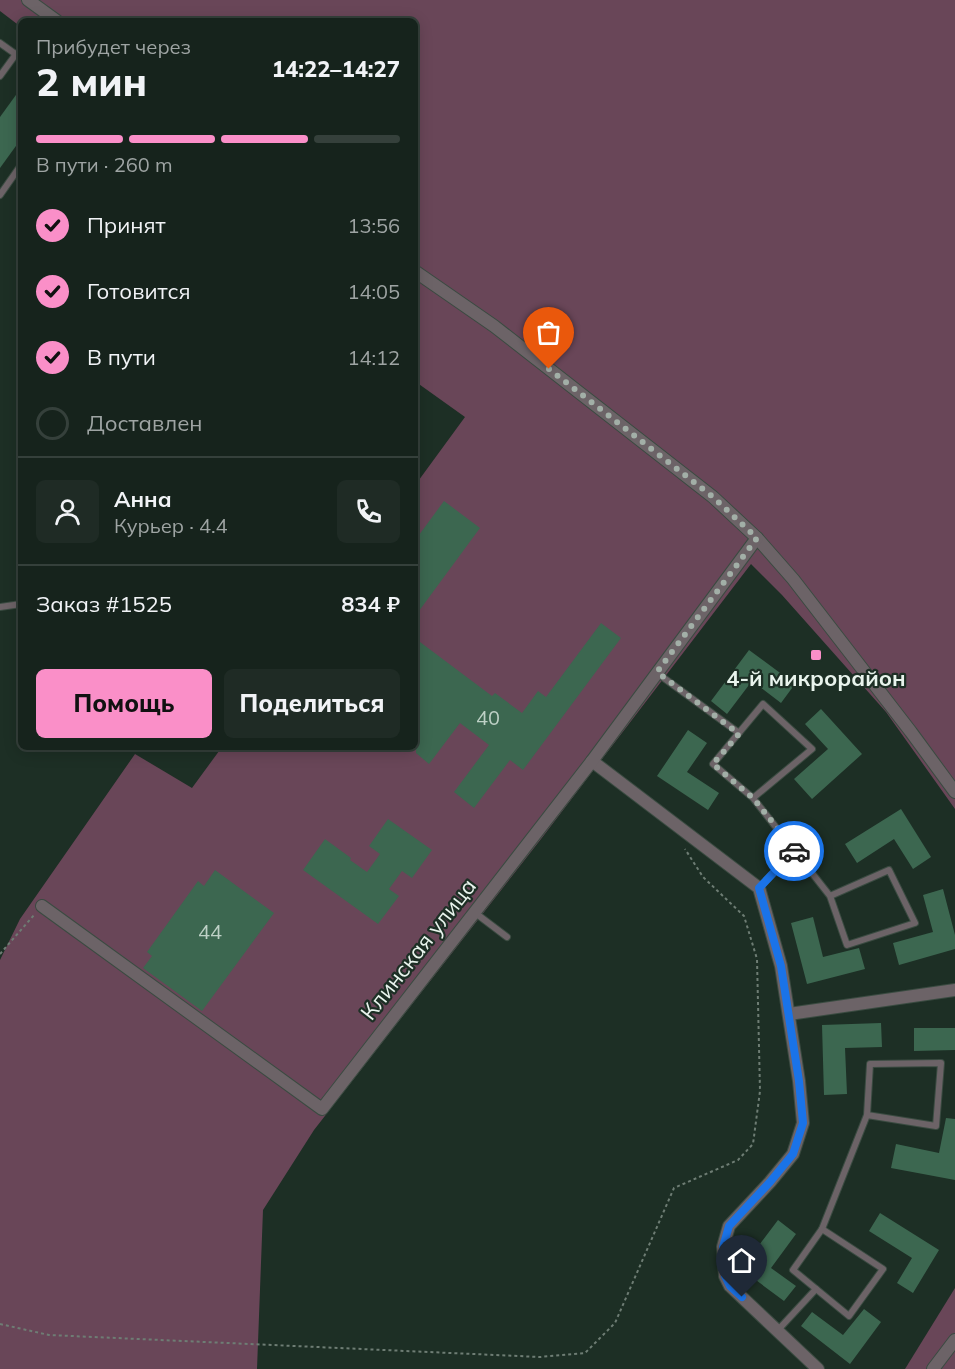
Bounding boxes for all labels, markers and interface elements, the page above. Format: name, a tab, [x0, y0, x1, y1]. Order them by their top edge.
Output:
text: Прибудет через	[36, 34, 191, 59]
text: 14:22–14:27	[272, 55, 400, 83]
text: 2 мин	[36, 57, 147, 106]
text: В пути · 260 m	[36, 152, 172, 177]
icon: check	[36, 209, 69, 242]
text: Принят	[87, 211, 166, 239]
text: 13:56	[347, 213, 400, 238]
icon: check	[36, 275, 69, 308]
text: Готовится	[87, 277, 191, 305]
text: 14:05	[347, 279, 400, 304]
pin	[523, 307, 574, 369]
icon: bag	[532, 316, 565, 349]
icon: check	[36, 341, 69, 374]
text: В пути	[87, 343, 156, 371]
text: 14:12	[347, 345, 400, 370]
text: Доставлен	[87, 409, 203, 437]
button: person	[36, 480, 99, 543]
button: phone	[337, 480, 400, 543]
text: Анна	[114, 485, 172, 513]
text: Курьер · 4.4	[114, 513, 228, 538]
text: Заказ #1525	[36, 590, 172, 618]
text: 834 ₽	[341, 590, 400, 618]
marker: 4-й микрорайон	[809, 648, 823, 662]
place label: 4-й микрорайон	[726, 664, 906, 692]
button: Помощь	[36, 669, 212, 738]
button: Поделиться	[224, 669, 400, 738]
house number: 40	[476, 705, 500, 730]
courier	[764, 821, 824, 881]
icon: car	[778, 835, 811, 868]
street label: Клинская улица	[354, 873, 482, 1025]
house number: 44	[198, 919, 222, 944]
pin	[716, 1235, 767, 1297]
icon: home	[725, 1244, 758, 1277]

